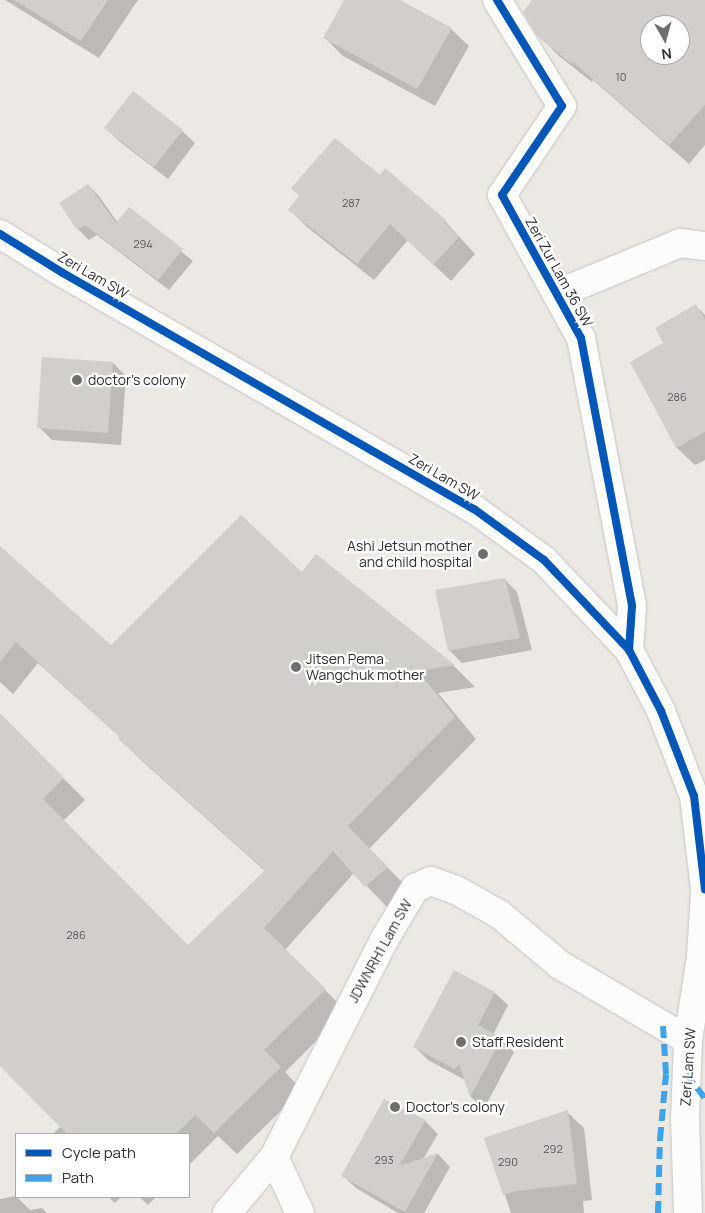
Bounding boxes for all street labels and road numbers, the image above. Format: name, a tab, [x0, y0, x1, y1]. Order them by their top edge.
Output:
street label: Zeri Zur Lam 36 SW	[522, 214, 596, 330]
street label: Zeri Lam SW	[55, 248, 131, 302]
street label: Zeri Lam SW	[406, 450, 482, 504]
street label: JDWNRH1 Lam SW	[345, 896, 415, 1006]
street label: Zeri Lam SW	[677, 1027, 699, 1107]

